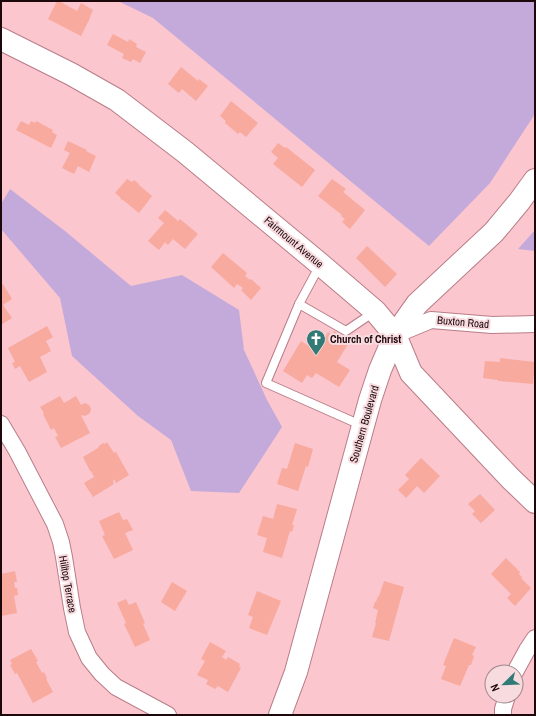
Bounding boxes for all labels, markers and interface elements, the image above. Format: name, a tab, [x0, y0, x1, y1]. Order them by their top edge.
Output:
street label: Fairmount Avenue	[261, 213, 327, 271]
street label: Buxton Road	[436, 313, 490, 331]
church icon: Church of Christ	[305, 328, 327, 356]
place label: Church of Christ	[330, 332, 401, 346]
street label: Southern Boulevard	[346, 384, 382, 464]
street label: Hilltop Terrace	[56, 554, 80, 614]
north arrow	[484, 664, 524, 704]
text: N	[487, 682, 503, 694]

